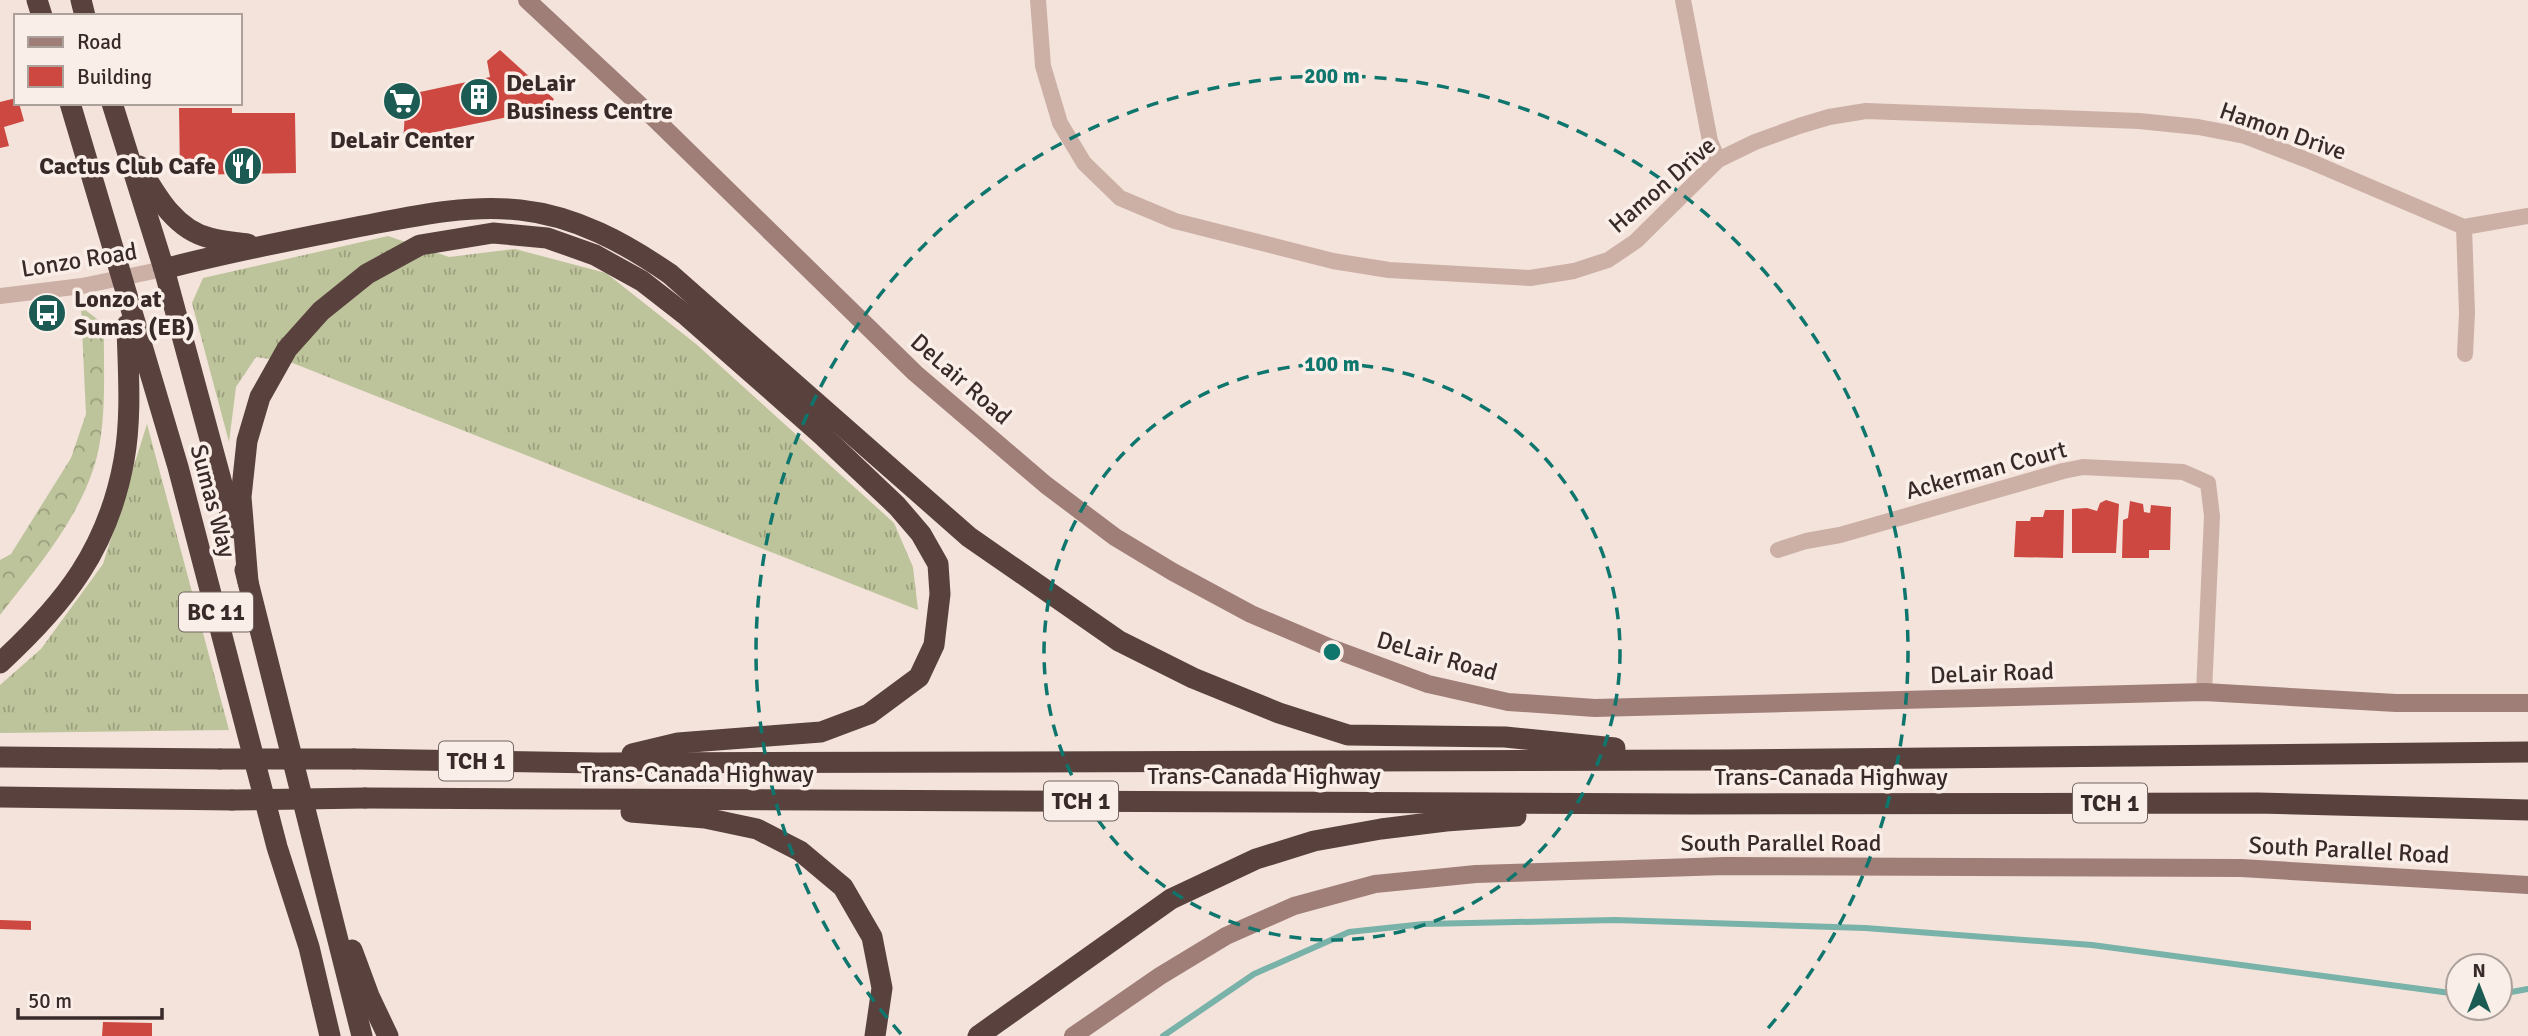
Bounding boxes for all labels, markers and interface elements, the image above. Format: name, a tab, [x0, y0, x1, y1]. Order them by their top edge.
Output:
legend	[14, 14, 242, 105]
text: Road	[77, 29, 122, 55]
text: 200 m	[1304, 63, 1360, 89]
text: Building	[77, 64, 152, 90]
place label: DeLair Business Centre	[506, 68, 673, 126]
building icon: DeLair Business Centre	[458, 76, 500, 118]
supermarket icon: DeLair Center	[381, 80, 423, 122]
street label: Hamon Drive	[2216, 95, 2350, 167]
place label: DeLair Center	[330, 125, 475, 155]
street label: Hamon Drive	[1602, 130, 1722, 240]
restaurant icon: Cactus Club Cafe	[222, 145, 264, 187]
place label: Cactus Club Cafe	[39, 151, 216, 181]
street label: Lonzo Road	[19, 236, 139, 284]
place label: Lonzo at Sumas (EB)	[74, 284, 195, 342]
bus stop icon: Lonzo at Sumas (EB)	[26, 292, 68, 334]
street label: DeLair Road	[904, 327, 1018, 431]
text: 100 m	[1304, 351, 1360, 377]
street label: Ackerman Court	[1902, 434, 2070, 506]
street label: Sumas Way	[183, 441, 243, 561]
road number: BC 11	[179, 592, 253, 632]
street label: DeLair Road	[1373, 624, 1501, 688]
centre of rings	[1320, 640, 1344, 664]
street label: DeLair Road	[1929, 656, 2055, 690]
road number: TCH 1	[439, 741, 513, 780]
street label: Trans-Canada Highway	[580, 759, 814, 789]
street label: Trans-Canada Highway	[1147, 761, 1381, 791]
street label: Trans-Canada Highway	[1714, 762, 1948, 792]
road number: TCH 1	[1044, 782, 1118, 820]
road number: TCH 1	[2073, 783, 2147, 822]
street label: South Parallel Road	[1680, 828, 1882, 858]
street label: South Parallel Road	[2248, 830, 2450, 870]
north arrow	[2444, 952, 2514, 1022]
text: N	[2472, 959, 2486, 983]
scale bar	[18, 976, 161, 1020]
text: 50 m	[28, 988, 72, 1014]

